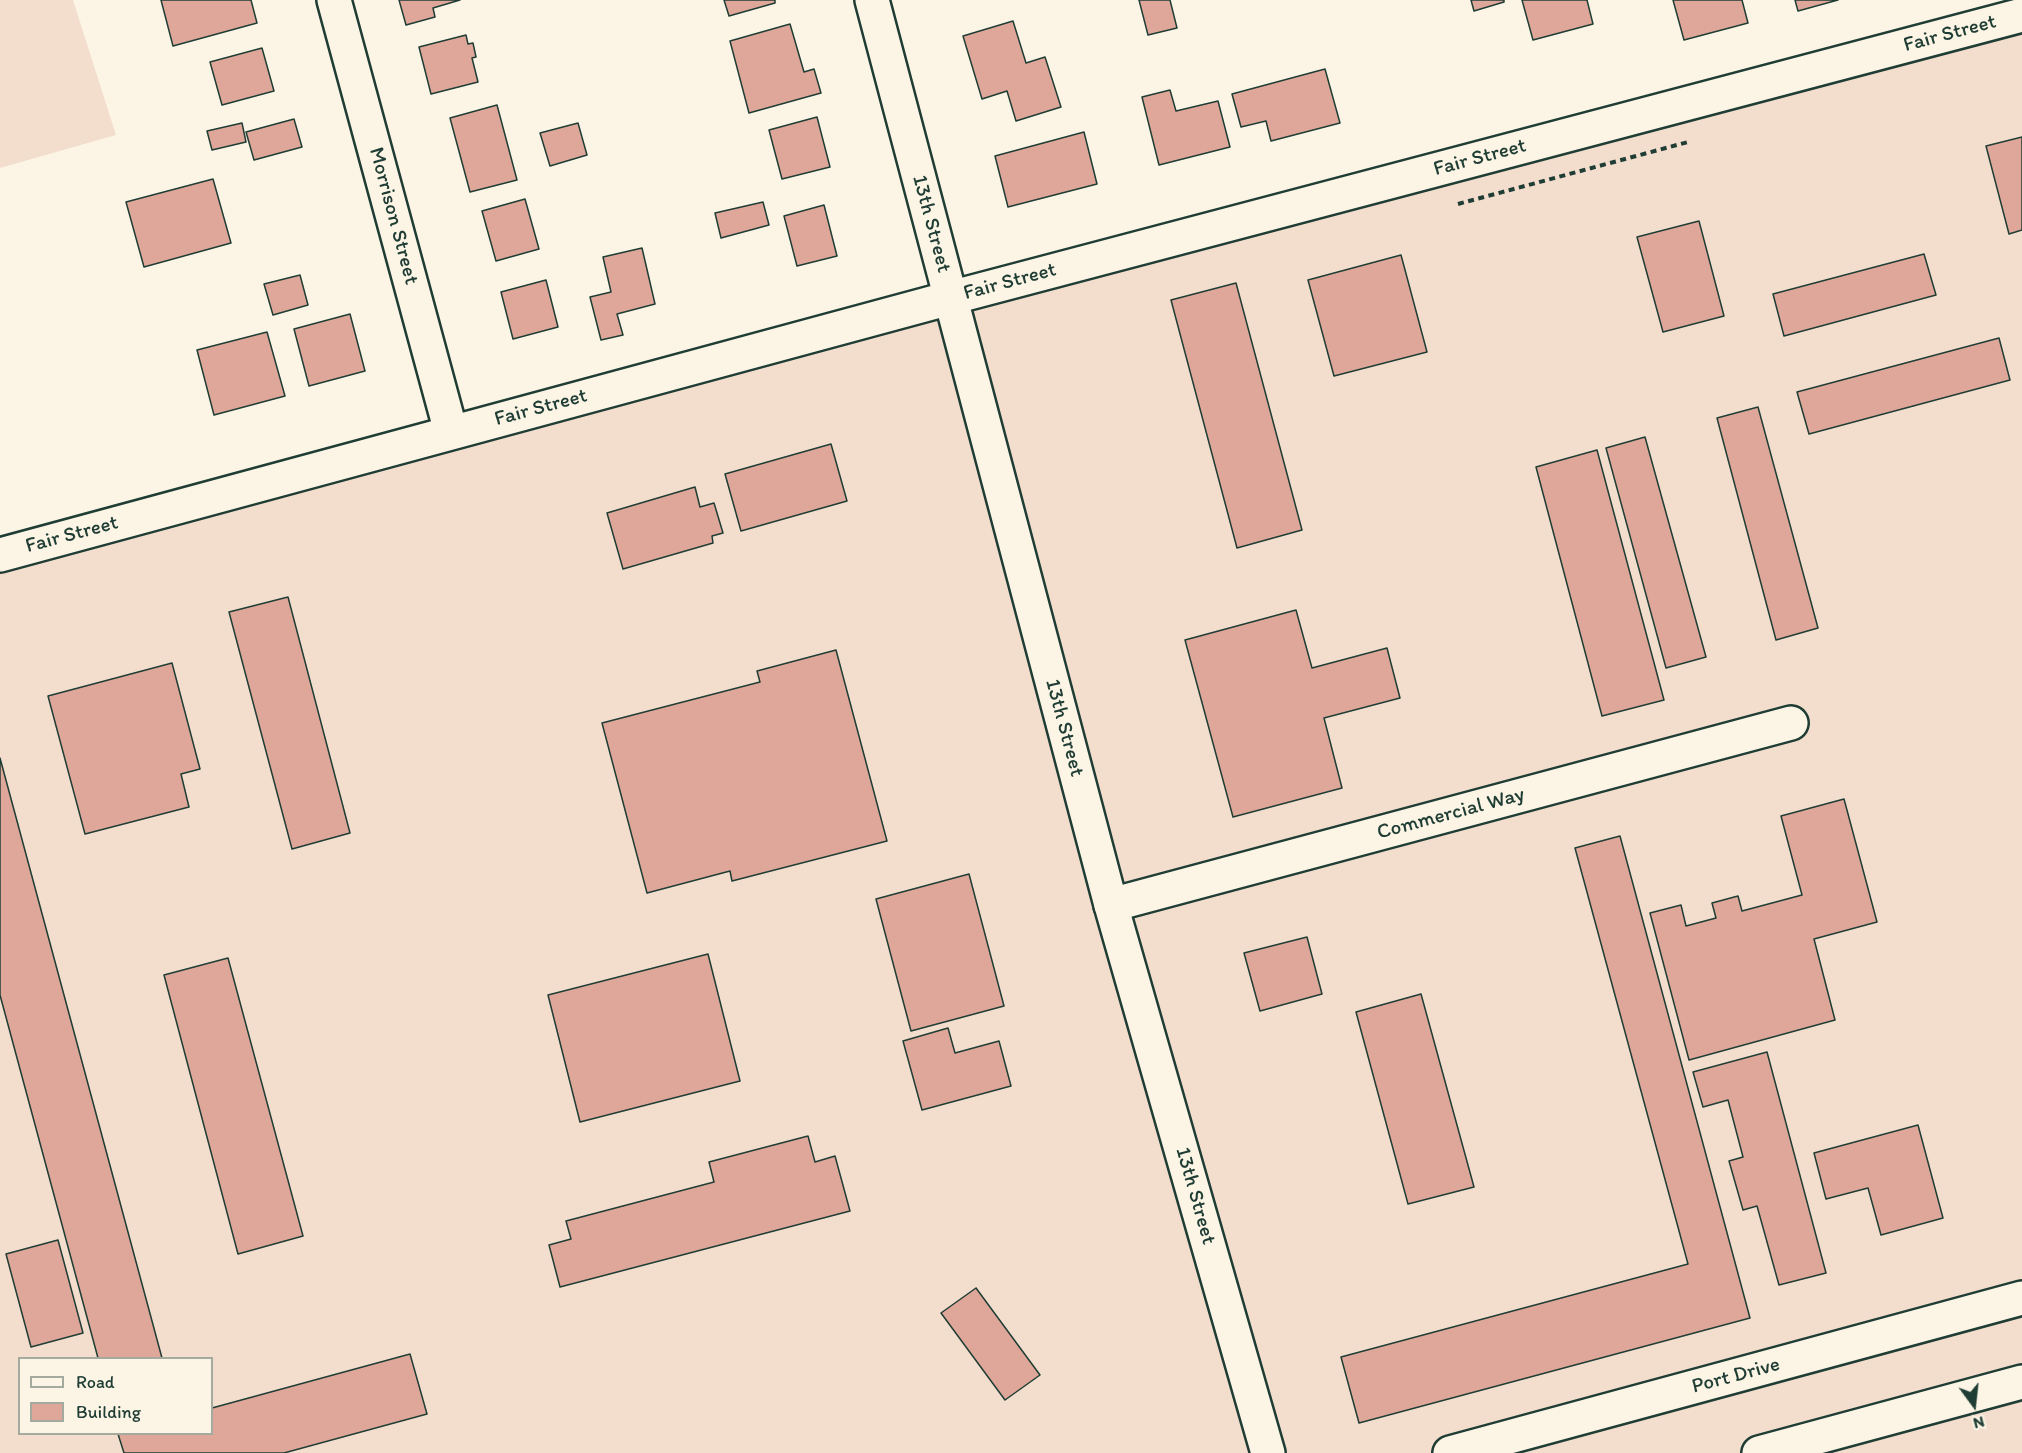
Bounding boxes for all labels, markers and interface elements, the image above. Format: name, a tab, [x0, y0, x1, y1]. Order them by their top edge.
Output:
street label: Fair Street	[1901, 10, 1999, 58]
street label: Fair Street	[1431, 134, 1529, 182]
street label: Morrison Street	[363, 145, 423, 287]
street label: 13th Street	[906, 172, 956, 276]
street label: Fair Street	[961, 258, 1059, 306]
street label: Fair Street	[492, 384, 590, 432]
street label: Fair Street	[23, 511, 121, 559]
street label: 13th Street	[1039, 676, 1089, 780]
street label: Commercial Way	[1374, 782, 1528, 846]
street label: 13th Street	[1169, 1144, 1221, 1248]
street label: Port Drive	[1689, 1352, 1783, 1400]
legend	[18, 1357, 213, 1435]
text: Road	[76, 1371, 115, 1393]
north arrow	[1944, 1375, 2004, 1435]
text: Building	[76, 1401, 141, 1423]
text: N	[1971, 1412, 1986, 1433]

